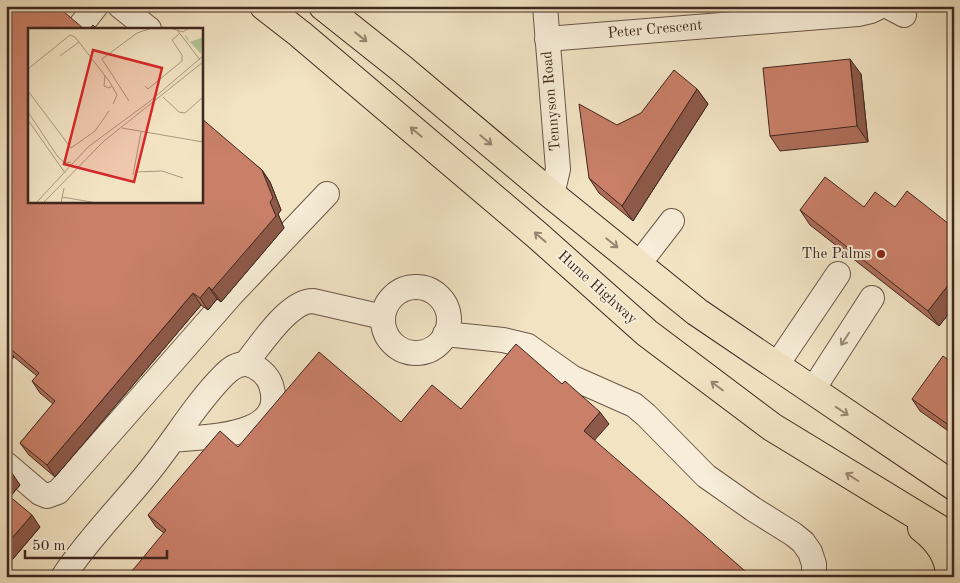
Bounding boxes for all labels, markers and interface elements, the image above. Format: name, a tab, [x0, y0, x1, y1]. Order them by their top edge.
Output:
street label: Peter Crescent	[607, 18, 703, 42]
inset map	[28, 28, 202, 202]
one-way arrow	[354, 31, 367, 42]
street label: Tennyson Road	[540, 50, 564, 152]
one-way arrow	[409, 126, 422, 137]
one-way arrow	[480, 134, 493, 145]
one-way arrow	[533, 231, 546, 243]
one-way arrow	[605, 237, 618, 248]
place label: The Palms	[802, 247, 871, 262]
marker: The Palms	[875, 248, 887, 260]
street label: Hume Highway	[554, 249, 640, 327]
one-way arrow	[840, 331, 850, 345]
one-way arrow	[711, 381, 724, 392]
one-way arrow	[835, 406, 849, 416]
one-way arrow	[846, 472, 860, 482]
scale bar	[25, 528, 168, 560]
text: 50 m	[32, 539, 66, 554]

